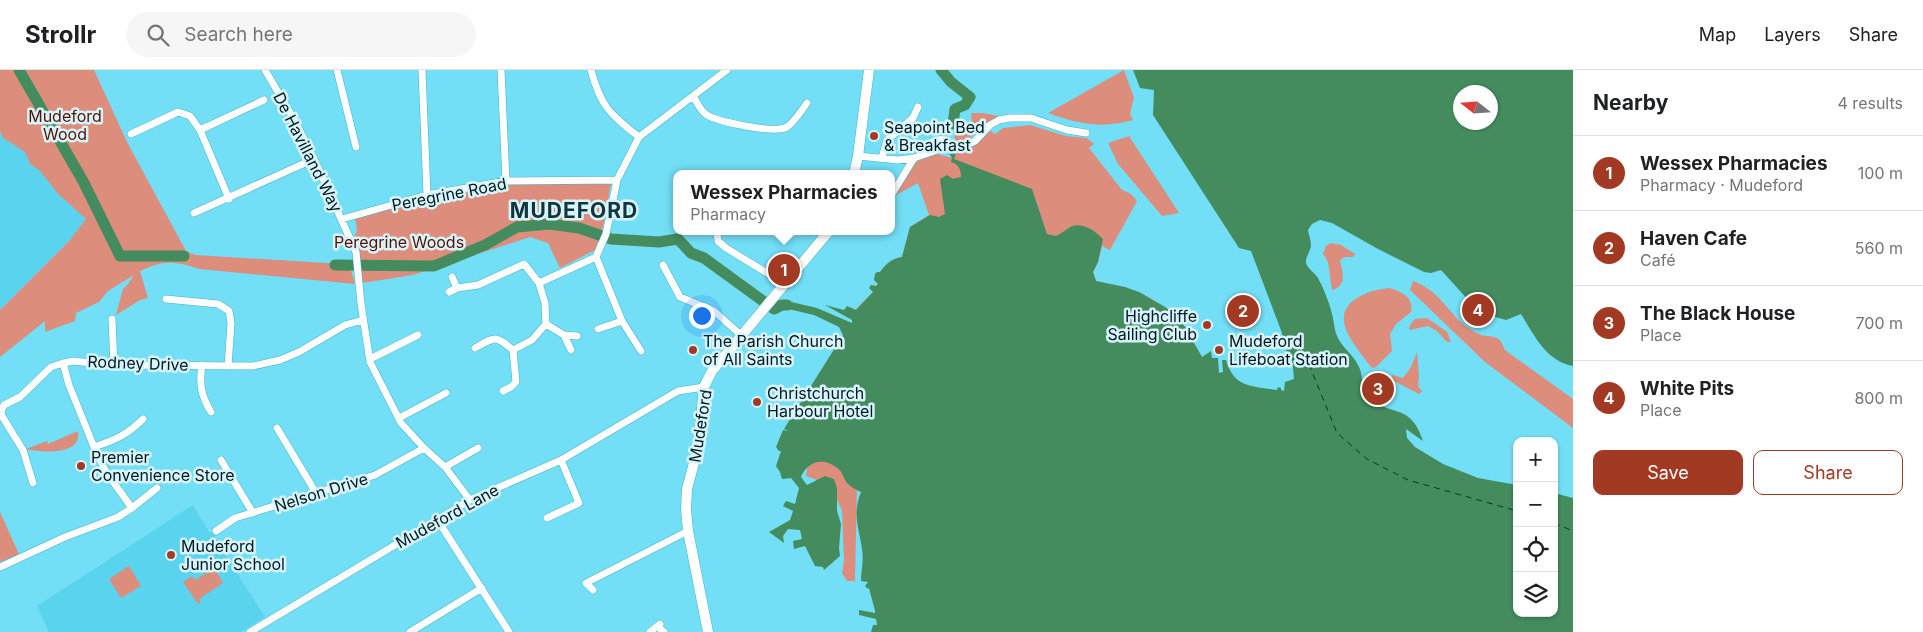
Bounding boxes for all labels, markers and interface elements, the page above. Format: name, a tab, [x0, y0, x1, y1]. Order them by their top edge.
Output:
search box	[126, 12, 476, 57]
text: Strollr	[25, 20, 96, 49]
icon: search	[144, 21, 172, 49]
text: Search here	[184, 23, 293, 46]
text: Map	[1699, 24, 1736, 45]
text: Layers	[1764, 24, 1821, 45]
text: Share	[1849, 24, 1898, 45]
north arrow	[1453, 85, 1498, 130]
street label: De Havilland Way	[269, 89, 347, 215]
text: Nearby	[1593, 90, 1668, 115]
text: 4 results	[1838, 93, 1903, 113]
park label: Mudeford Wood	[28, 106, 102, 144]
place label: Seapoint Bed & Breakfast	[884, 117, 985, 155]
marker: Seapoint Bed & Breakfast	[868, 130, 880, 142]
text: Wessex Pharmacies	[1640, 152, 1828, 175]
text: 1	[1606, 163, 1612, 183]
text: 100 m	[1858, 163, 1903, 183]
popup	[673, 170, 895, 235]
street label: Peregrine Road	[390, 173, 508, 215]
text: Pharmacy · Mudeford	[1640, 175, 1803, 195]
text: Wessex Pharmacies	[690, 181, 878, 204]
district label: MUDEFORD	[510, 198, 638, 223]
text: Pharmacy	[690, 204, 766, 224]
text: Haven Cafe	[1640, 227, 1747, 250]
park label: Peregrine Woods	[334, 232, 464, 252]
text: 2	[1604, 238, 1614, 258]
text: 560 m	[1855, 238, 1903, 258]
text: Café	[1640, 250, 1675, 270]
pin: 1	[768, 251, 800, 289]
pin: 4	[1462, 291, 1494, 329]
pin: 2	[1227, 292, 1259, 330]
text: The Black House	[1640, 302, 1795, 325]
your location	[689, 303, 715, 329]
place label: Highcliffe Sailing Club	[1108, 306, 1197, 344]
text: 3	[1604, 313, 1614, 333]
text: 700 m	[1855, 313, 1903, 333]
marker: Highcliffe Sailing Club	[1201, 319, 1213, 331]
text: Place	[1640, 325, 1682, 345]
place label: The Parish Church of All Saints	[703, 331, 843, 369]
place label: Mudeford Lifeboat Station	[1229, 331, 1348, 369]
marker: The Parish Church of All Saints	[687, 344, 699, 356]
marker: Mudeford Lifeboat Station	[1213, 344, 1225, 356]
street label: Rodney Drive	[87, 351, 189, 375]
pin: 3	[1362, 370, 1394, 408]
text: White Pits	[1640, 377, 1734, 400]
place label: Christchurch Harbour Hotel	[767, 383, 873, 421]
street label: Mudeford	[684, 388, 716, 464]
text: 4	[1604, 388, 1614, 408]
text: 800 m	[1854, 388, 1903, 408]
marker: Christchurch Harbour Hotel	[751, 396, 763, 408]
text: Place	[1640, 400, 1682, 420]
map controls	[1513, 437, 1558, 617]
button: +	[1513, 437, 1558, 482]
place label: Premier Convenience Store	[91, 447, 235, 485]
button: Save	[1593, 450, 1743, 495]
button: Share	[1753, 450, 1903, 495]
marker: Premier Convenience Store	[75, 460, 87, 472]
street label: Nelson Drive	[272, 468, 370, 516]
street label: Mudeford Lane	[392, 479, 502, 553]
button: −	[1513, 482, 1558, 527]
button: locate	[1513, 527, 1558, 572]
place label: Mudeford Junior School	[181, 536, 285, 574]
marker: Mudeford Junior School	[165, 549, 177, 561]
button: layers	[1513, 572, 1558, 617]

